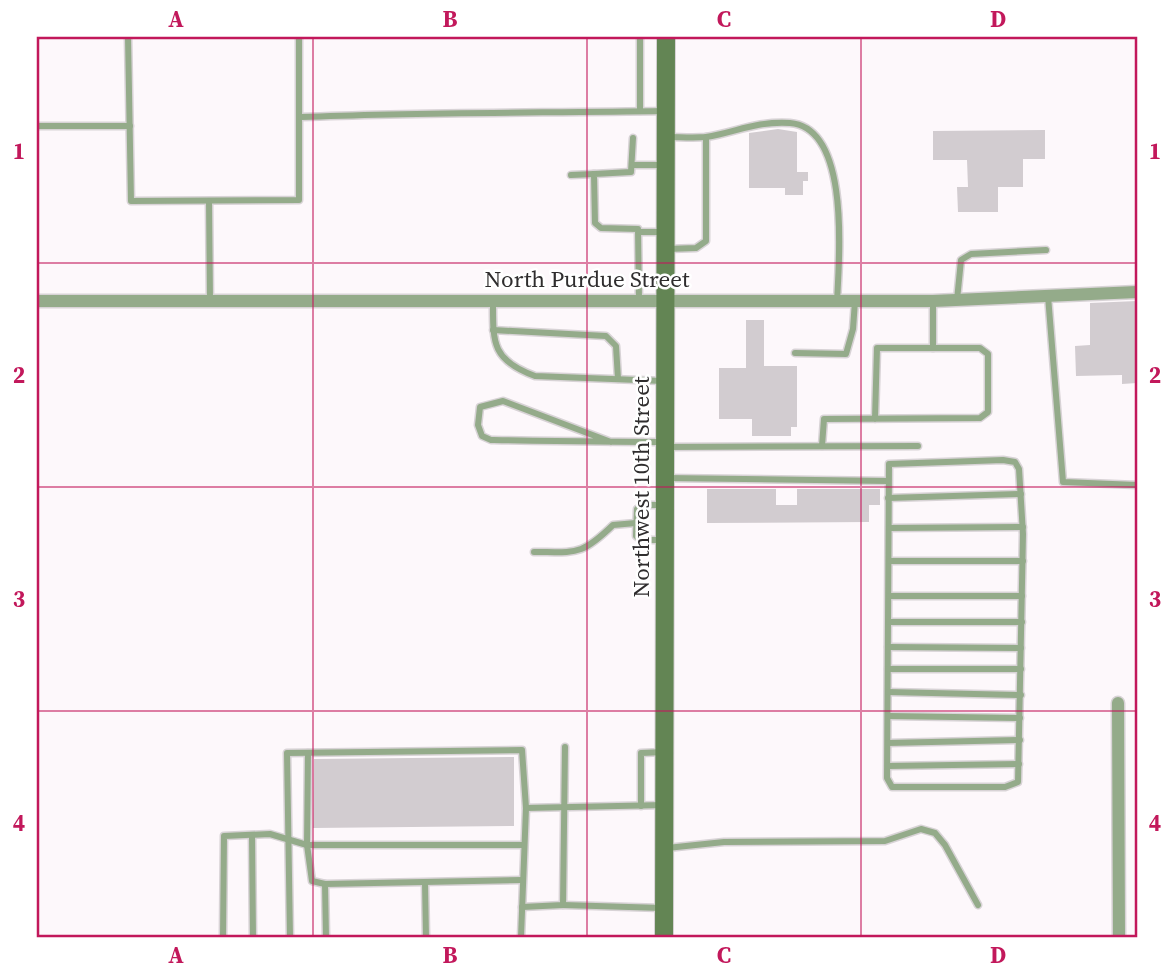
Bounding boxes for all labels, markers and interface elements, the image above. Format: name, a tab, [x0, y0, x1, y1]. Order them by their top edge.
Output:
text: A	[168, 3, 184, 35]
text: B	[443, 3, 458, 35]
text: C	[717, 3, 731, 35]
text: D	[990, 3, 1006, 35]
text: 1	[13, 135, 25, 167]
text: 1	[1149, 135, 1161, 167]
street label: North Purdue Street	[484, 263, 690, 295]
text: 2	[13, 359, 25, 391]
text: 2	[1149, 359, 1161, 391]
street label: Northwest 10th Street	[625, 376, 657, 597]
text: 3	[13, 583, 25, 615]
text: 3	[1149, 583, 1161, 615]
text: 4	[13, 807, 25, 839]
text: 4	[1149, 807, 1161, 839]
text: A	[168, 939, 184, 971]
text: B	[443, 939, 458, 971]
text: C	[717, 939, 731, 971]
text: D	[990, 939, 1006, 971]

